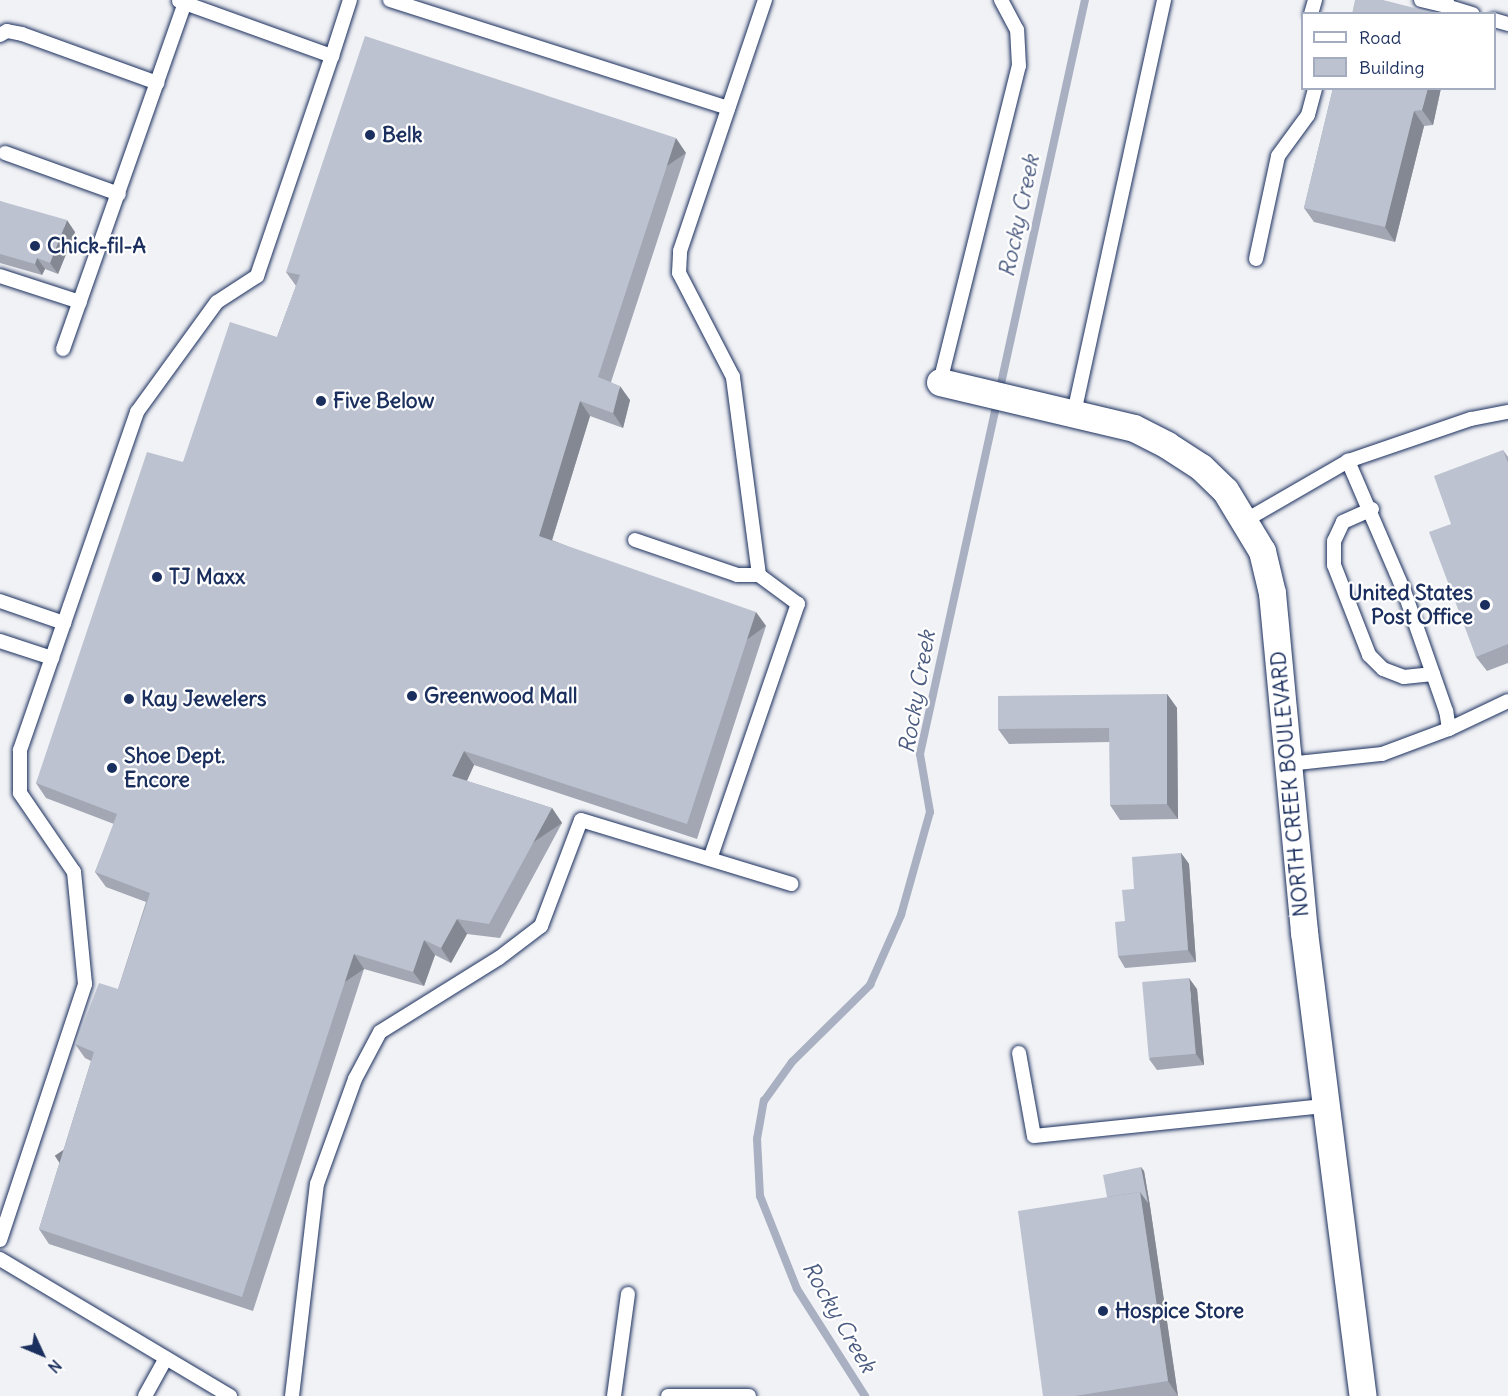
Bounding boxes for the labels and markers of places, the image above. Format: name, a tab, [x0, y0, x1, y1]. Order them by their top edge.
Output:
place label: Belk	[382, 122, 422, 148]
marker: Belk	[363, 128, 377, 142]
place label: Chick-fil-A	[47, 233, 146, 259]
marker: Chick-fil-A	[28, 239, 42, 253]
place label: Five Below	[333, 388, 434, 414]
marker: Five Below	[314, 394, 328, 408]
place label: TJ Maxx	[169, 564, 245, 590]
marker: TJ Maxx	[150, 570, 164, 584]
place label: United States Post Office	[1348, 580, 1473, 630]
marker: United States Post Office	[1478, 598, 1492, 612]
place label: Greenwood Mall	[424, 683, 577, 709]
place label: Kay Jewelers	[141, 686, 267, 712]
marker: Greenwood Mall	[405, 689, 419, 703]
marker: Kay Jewelers	[122, 692, 136, 706]
place label: Shoe Dept. Encore	[124, 743, 225, 793]
marker: Shoe Dept. Encore	[105, 761, 119, 775]
place label: Hospice Store	[1115, 1298, 1244, 1324]
marker: Hospice Store	[1096, 1304, 1110, 1318]

